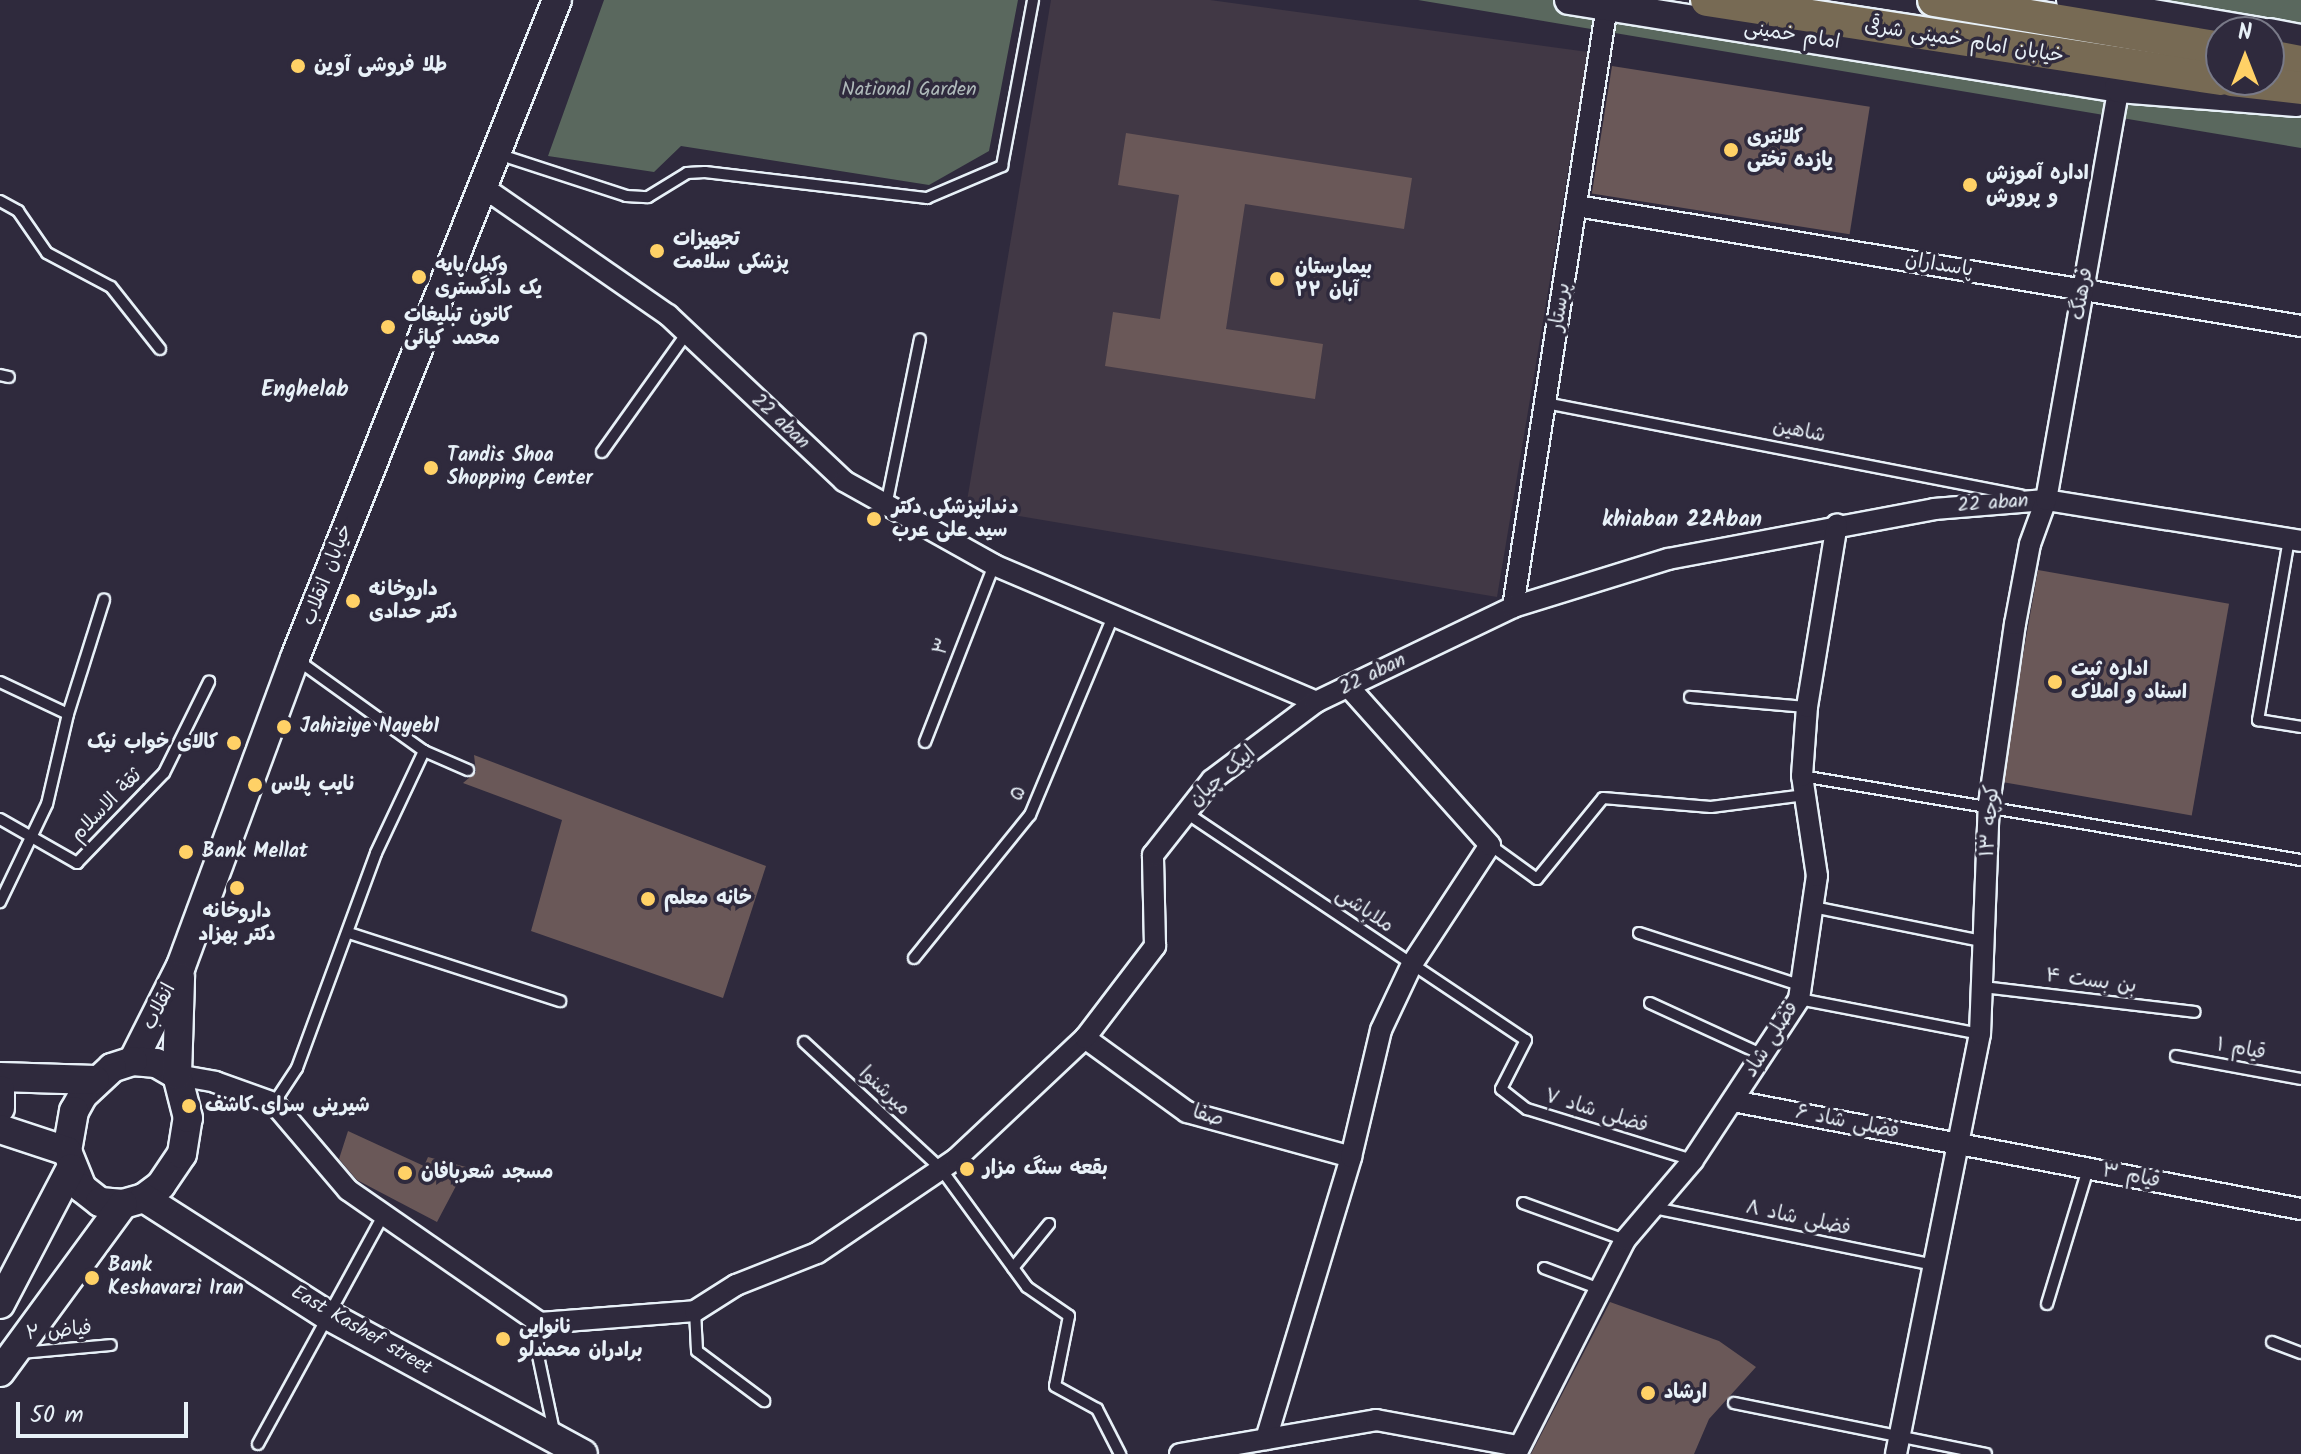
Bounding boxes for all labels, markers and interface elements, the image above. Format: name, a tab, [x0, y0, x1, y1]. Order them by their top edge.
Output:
street label: خیابان امام خمینی شرقی	[1863, 14, 2065, 70]
north arrow	[2205, 16, 2285, 96]
text: N	[2238, 16, 2252, 51]
street label: امام خمینی	[1742, 17, 1842, 55]
place label: طلا فروشی آوین	[314, 54, 447, 78]
marker: طلا فروشی آوین	[289, 57, 307, 75]
park label: National Garden	[841, 78, 977, 102]
place label: کلانتری یازده تختی	[1747, 126, 1833, 173]
marker: کلانتری یازده تختی	[1722, 141, 1740, 159]
place label: اداره آموزش و پرورش	[1986, 162, 2089, 209]
marker: اداره آموزش و پرورش	[1961, 176, 1979, 194]
place label: تجهیزات پزشکی سلامت	[673, 228, 789, 275]
marker: تجهیزات پزشکی سلامت	[648, 242, 666, 260]
street label: پاسداران	[1903, 249, 1975, 283]
place label: وکیل پایه یک دادگستری	[435, 254, 542, 301]
place label: بیمارستان ۲۲ آبان	[1295, 256, 1372, 303]
street label: فرهنگ	[2067, 266, 2099, 322]
marker: وکیل پایه یک دادگستری	[410, 268, 428, 286]
marker: بیمارستان ۲۲ آبان	[1266, 268, 1288, 290]
street label: پرستار	[1545, 281, 1577, 333]
place label: کانون تبلیغات محمد کیائی	[404, 304, 512, 351]
marker: کانون تبلیغات محمد کیائی	[379, 318, 397, 336]
district label: Enghelab	[261, 378, 349, 404]
street label: 22 aban	[746, 389, 814, 455]
street label: شاهین	[1771, 415, 1827, 449]
place label: Tandis Shoa Shopping Center	[447, 444, 593, 491]
marker: Tandis Shoa Shopping Center	[422, 459, 440, 477]
street label: 22 aban	[1957, 490, 2029, 518]
place label: دندانپزشکی دکتر سید علی عرب	[892, 496, 1018, 543]
marker: دندانپزشکی دکتر سید علی عرب	[863, 508, 885, 530]
district label: khiaban 22Aban	[1602, 508, 1762, 534]
street label: خیابان انقلاب	[298, 521, 358, 629]
place label: داروخانه دکتر حدادی	[369, 578, 458, 625]
marker: داروخانه دکتر حدادی	[344, 592, 362, 610]
street label: ۳	[929, 635, 957, 659]
street label: 22 aban	[1336, 649, 1410, 701]
place label: اداره ثبت اسناد و املاک	[2071, 658, 2187, 705]
marker: اداره ثبت اسناد و املاک	[2046, 673, 2064, 691]
place label: Jahiziye Nayeb1	[300, 715, 439, 739]
marker: Jahiziye Nayeb1	[275, 718, 293, 736]
place label: کالای خواب نیک	[87, 731, 218, 755]
marker: کالای خواب نیک	[225, 734, 243, 752]
street label: ایپک چیان	[1185, 742, 1261, 812]
street label: ثقة‌ الاسلام	[66, 765, 148, 847]
place label: نایب پلاس	[271, 773, 354, 797]
marker: نایب پلاس	[246, 776, 264, 794]
street label: ۵	[1005, 783, 1033, 805]
street label: کوچه ۱۳	[1977, 784, 2005, 858]
place label: Bank Mellat	[202, 840, 308, 864]
marker: Bank Mellat	[177, 843, 195, 861]
marker: داروخانه دکتر بهزاد	[228, 879, 246, 897]
street label: ملاباشی	[1330, 883, 1398, 939]
place label: خانه معلم	[664, 887, 752, 911]
marker: خانه معلم	[639, 890, 657, 908]
place label: داروخانه دکتر بهزاد	[199, 900, 275, 947]
street label: بن بست ۴	[2044, 965, 2138, 999]
street label: انقلاب	[138, 980, 182, 1034]
street label: فضلی شاد	[1739, 998, 1805, 1082]
street label: قیام ۱	[2215, 1034, 2267, 1066]
street label: میرشنوا	[853, 1062, 915, 1122]
street label: فضلی شاد ۷	[1541, 1085, 1651, 1139]
place label: شیرینی سرای کاشف	[205, 1094, 370, 1118]
marker: شیرینی سرای کاشف	[180, 1097, 198, 1115]
street label: صفا	[1190, 1101, 1226, 1133]
street label: فضلی شاد ۶	[1793, 1101, 1901, 1145]
place label: بقعه سنگ مزار	[983, 1157, 1108, 1181]
marker: بقعه سنگ مزار	[958, 1160, 976, 1178]
street label: قیام ۳	[2100, 1160, 2162, 1194]
place label: مسجد شعربافان	[421, 1161, 553, 1185]
marker: مسجد شعربافان	[396, 1164, 414, 1182]
street label: فضلی شاد ۸	[1743, 1196, 1853, 1242]
place label: Bank Keshavarzi Iran	[108, 1254, 244, 1301]
marker: Bank Keshavarzi Iran	[83, 1269, 101, 1287]
street label: East Kashef street	[286, 1281, 436, 1381]
place label: نانوایی برادران محمدلو	[519, 1316, 643, 1363]
street label: فیاض ۲	[25, 1317, 93, 1347]
marker: نانوایی برادران محمدلو	[494, 1330, 512, 1348]
place label: ارشاد	[1664, 1381, 1707, 1405]
marker: ارشاد	[1639, 1384, 1657, 1402]
scale bar	[20, 1386, 192, 1436]
text: 50 m	[30, 1396, 84, 1435]

